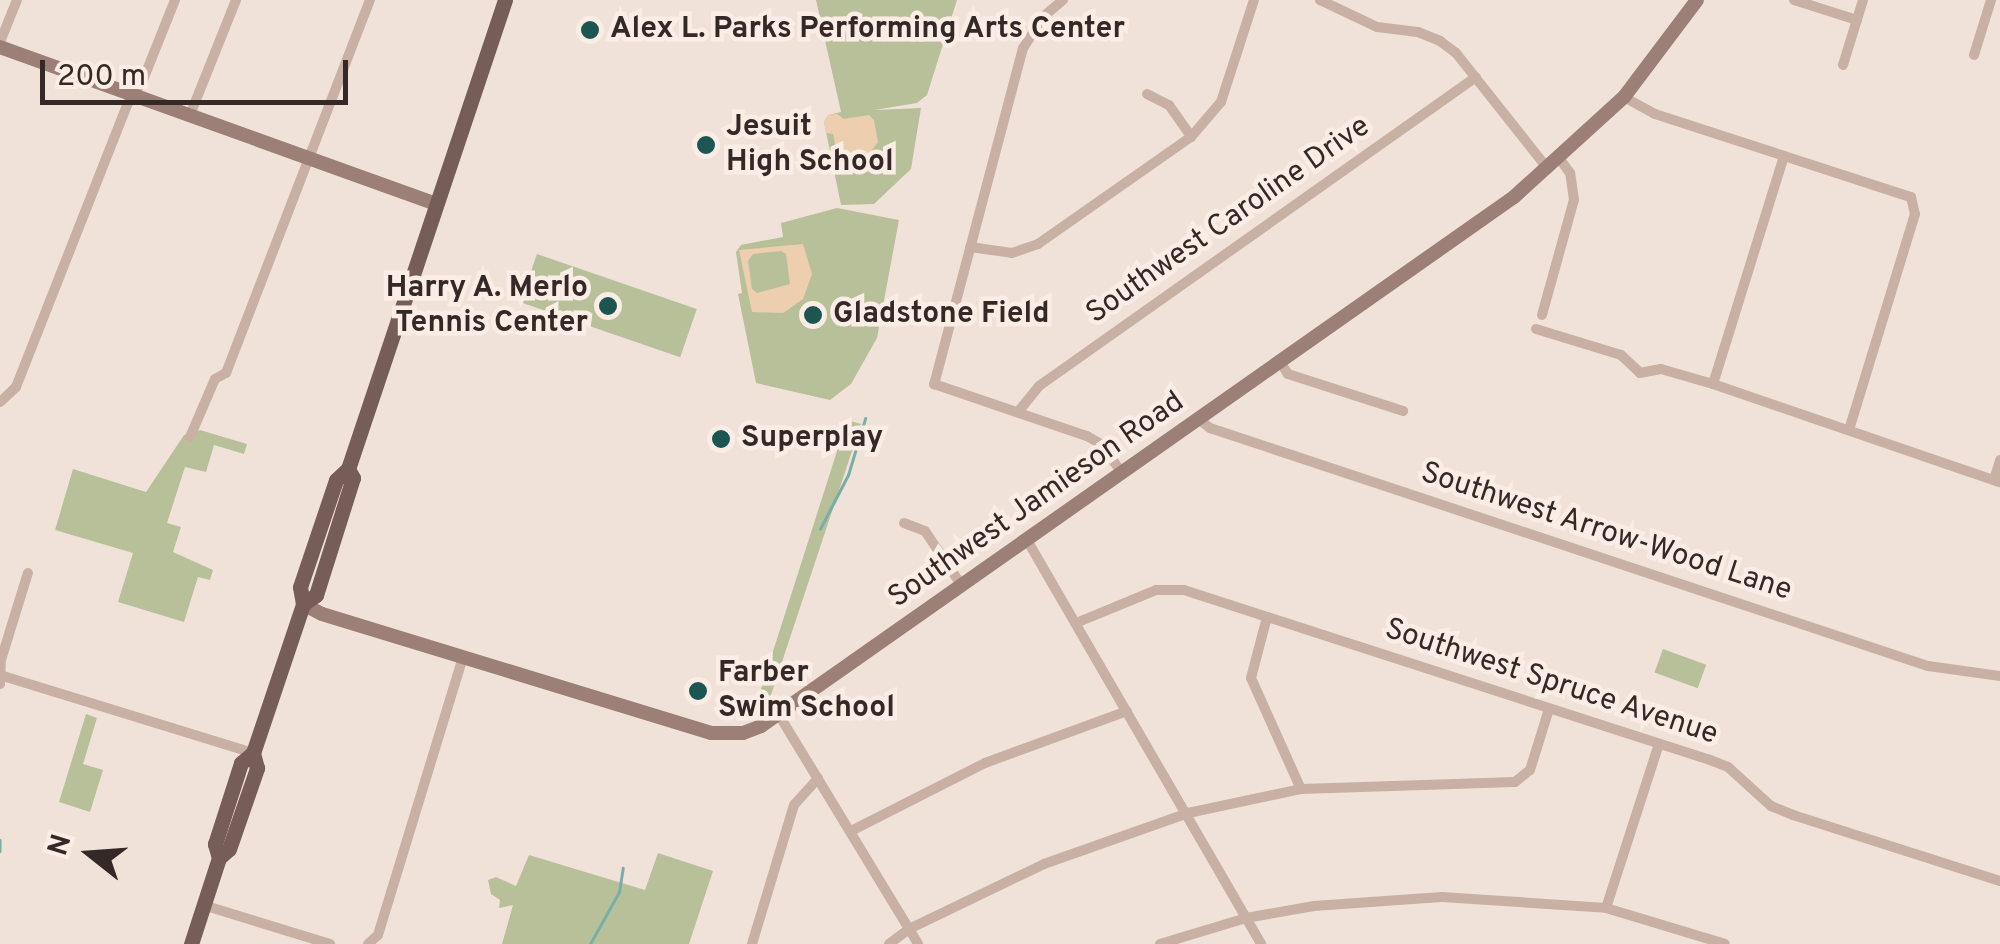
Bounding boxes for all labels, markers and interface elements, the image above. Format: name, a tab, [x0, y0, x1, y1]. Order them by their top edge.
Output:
place label: Alex L. Parks Performing Arts Center	[610, 12, 1126, 48]
marker: Alex L. Parks Performing Arts Center	[579, 19, 601, 41]
scale bar	[45, 40, 352, 102]
text: 200 m	[57, 59, 146, 96]
street label: Southwest Caroline Drive	[1080, 109, 1378, 333]
place label: Jesuit High School	[726, 110, 894, 180]
marker: Jesuit High School	[695, 134, 717, 156]
place label: Harry A. Merlo Tennis Center	[385, 271, 588, 342]
marker: Harry A. Merlo Tennis Center	[597, 295, 619, 317]
place label: Gladstone Field	[833, 297, 1050, 333]
marker: Gladstone Field	[802, 304, 824, 326]
street label: Southwest Jamieson Road	[882, 385, 1192, 617]
place label: Superplay	[741, 421, 883, 457]
marker: Superplay	[710, 428, 732, 450]
street label: Southwest Arrow-Wood Lane	[1415, 456, 1797, 610]
street label: Southwest Spruce Avenue	[1379, 612, 1723, 754]
place label: Farber Swim School	[718, 656, 895, 726]
marker: Farber Swim School	[687, 680, 709, 702]
north arrow	[40, 804, 140, 904]
text: N	[41, 830, 81, 860]

